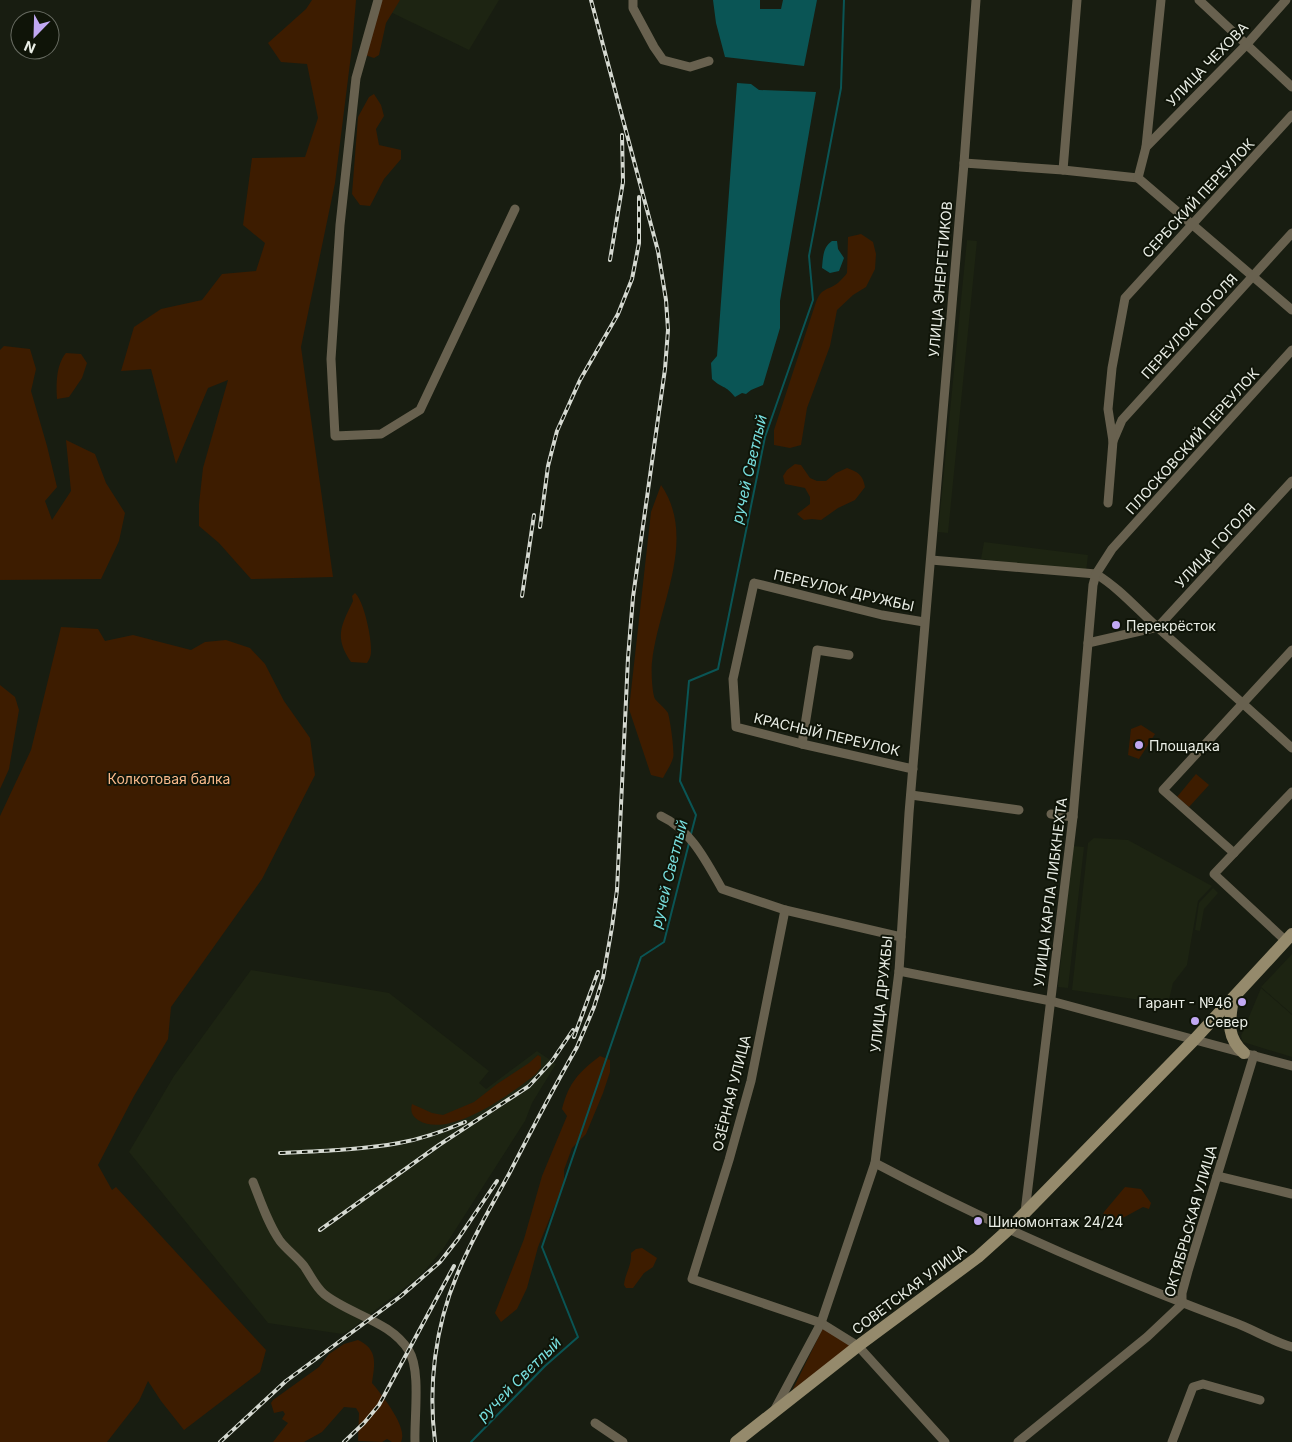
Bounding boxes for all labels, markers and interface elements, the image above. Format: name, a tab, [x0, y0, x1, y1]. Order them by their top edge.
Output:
north arrow	[10, 10, 60, 60]
street label: УЛИЦА ЧЕХОВА	[1163, 18, 1252, 110]
text: N	[21, 38, 38, 57]
street label: СЕРБСКИЙ ПЕРЕУЛОК	[1138, 134, 1258, 261]
street label: УЛИЦА ЭНЕРГЕТИКОВ	[925, 200, 955, 358]
street label: ПЕРЕУЛОК ГОГОЛЯ	[1137, 270, 1241, 382]
street label: ПЛОСКОВСКИЙ ПЕРЕУЛОК	[1121, 363, 1263, 518]
water label: ручей Светлый	[727, 413, 771, 526]
street label: УЛИЦА ГОГОЛЯ	[1171, 499, 1259, 591]
street label: ПЕРЕУЛОК ДРУЖБЫ	[772, 566, 916, 614]
place label: Перекрёсток	[1126, 617, 1216, 634]
marker: Перекрёсток	[1110, 619, 1122, 631]
street label: КРАСНЫЙ ПЕРЕУЛОК	[752, 708, 903, 759]
place label: Площадка	[1149, 737, 1220, 754]
marker: Площадка	[1133, 739, 1145, 751]
park label: Колкотовая балка	[108, 770, 230, 787]
street label: УЛИЦА КАРЛА ЛИБКНЕХТА	[1030, 796, 1070, 988]
water label: ручей Светлый	[646, 818, 692, 931]
street label: УЛИЦА ДРУЖБЫ	[866, 935, 896, 1053]
place label: Гарант - №46	[1138, 994, 1232, 1011]
marker: Гарант - №46	[1236, 996, 1248, 1008]
place label: Север	[1205, 1013, 1248, 1030]
marker: Север	[1189, 1015, 1201, 1027]
street label: ОЗЁРНАЯ УЛИЦА	[708, 1033, 754, 1153]
street label: ОКТЯБРЬСКАЯ УЛИЦА	[1160, 1143, 1220, 1299]
place label: Шиномонтаж 24/24	[988, 1213, 1123, 1230]
marker: Шиномонтаж 24/24	[972, 1215, 984, 1227]
street label: СОВЕТСКАЯ УЛИЦА	[848, 1240, 970, 1338]
water label: ручей Светлый	[472, 1333, 565, 1426]

